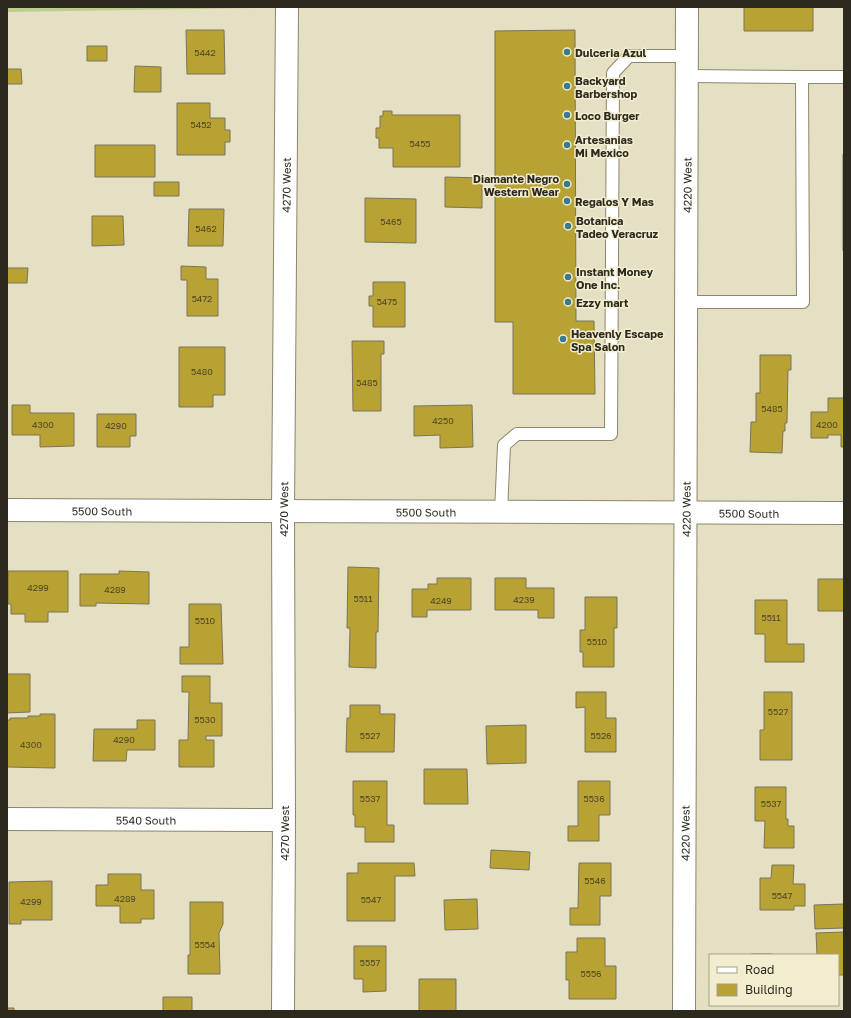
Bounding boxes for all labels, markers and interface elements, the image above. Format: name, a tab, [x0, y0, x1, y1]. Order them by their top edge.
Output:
place label: Dulceria Azul	[575, 46, 646, 59]
house number: 5442	[194, 47, 216, 58]
marker: Dulceria Azul	[562, 47, 572, 57]
place label: Backyard Barbershop	[575, 74, 637, 100]
marker: Backyard Barbershop	[562, 81, 572, 91]
place label: Loco Burger	[575, 109, 640, 122]
marker: Loco Burger	[562, 110, 572, 120]
house number: 5452	[190, 119, 212, 130]
place label: Artesanias Mi Mexico	[575, 133, 633, 159]
house number: 5455	[409, 138, 431, 149]
marker: Artesanias Mi Mexico	[562, 140, 572, 150]
street label: 4270 West	[279, 157, 292, 213]
street label: 4220 West	[680, 157, 693, 213]
place label: Diamante Negro Western Wear	[473, 172, 560, 198]
marker: Diamante Negro Western Wear	[562, 179, 572, 189]
place label: Regalos Y Mas	[575, 195, 654, 208]
marker: Regalos Y Mas	[562, 196, 572, 206]
place label: Botanica Tadeo Veracruz	[576, 214, 659, 240]
house number: 5465	[380, 216, 402, 227]
marker: Botanica Tadeo Veracruz	[563, 221, 573, 231]
house number: 5462	[195, 223, 217, 234]
place label: Instant Money One Inc.	[576, 265, 653, 291]
marker: Instant Money One Inc.	[563, 272, 573, 282]
house number: 5472	[192, 293, 212, 304]
house number: 5475	[377, 296, 397, 307]
place label: Ezzy mart	[576, 296, 629, 309]
marker: Ezzy mart	[563, 297, 573, 307]
place label: Heavenly Escape Spa Salon	[571, 327, 664, 353]
marker: Heavenly Escape Spa Salon	[558, 334, 568, 344]
house number: 5480	[191, 366, 213, 377]
house number: 5485	[356, 377, 378, 388]
house number: 5485	[761, 403, 783, 414]
house number: 4250	[432, 415, 454, 426]
house number: 4300	[32, 419, 54, 430]
house number: 4200	[816, 419, 838, 430]
house number: 4290	[105, 420, 127, 431]
street label: 4270 West	[276, 481, 290, 537]
street label: 4220 West	[679, 481, 692, 537]
street label: 5500 South	[72, 504, 132, 517]
street label: 5500 South	[396, 505, 456, 518]
street label: 5500 South	[719, 506, 779, 519]
house number: 4299	[27, 582, 49, 593]
house number: 4289	[104, 584, 126, 595]
house number: 5511	[353, 593, 373, 604]
house number: 4239	[513, 594, 535, 605]
house number: 4249	[430, 595, 452, 606]
house number: 5511	[761, 612, 781, 623]
house number: 5510	[195, 615, 216, 626]
house number: 5510	[587, 636, 608, 647]
house number: 5527	[768, 706, 788, 717]
house number: 5530	[194, 714, 216, 725]
house number: 5527	[360, 730, 380, 741]
house number: 5526	[590, 730, 612, 741]
house number: 4290	[113, 734, 135, 745]
house number: 4300	[20, 739, 42, 750]
house number: 5537	[360, 793, 380, 804]
house number: 5536	[583, 793, 605, 804]
house number: 5537	[761, 798, 781, 809]
street label: 4270 West	[277, 805, 291, 861]
street label: 4220 West	[678, 805, 691, 861]
street label: 5540 South	[116, 813, 176, 826]
house number: 5546	[584, 875, 606, 886]
house number: 5547	[772, 890, 793, 901]
house number: 4289	[114, 893, 136, 904]
house number: 5547	[361, 894, 382, 905]
house number: 4299	[20, 896, 42, 907]
house number: 5554	[194, 939, 216, 950]
legend	[709, 954, 839, 1006]
house number: 5557	[360, 957, 380, 968]
text: Road	[745, 962, 774, 977]
house number: 5556	[580, 968, 602, 979]
text: Building	[745, 982, 793, 997]

